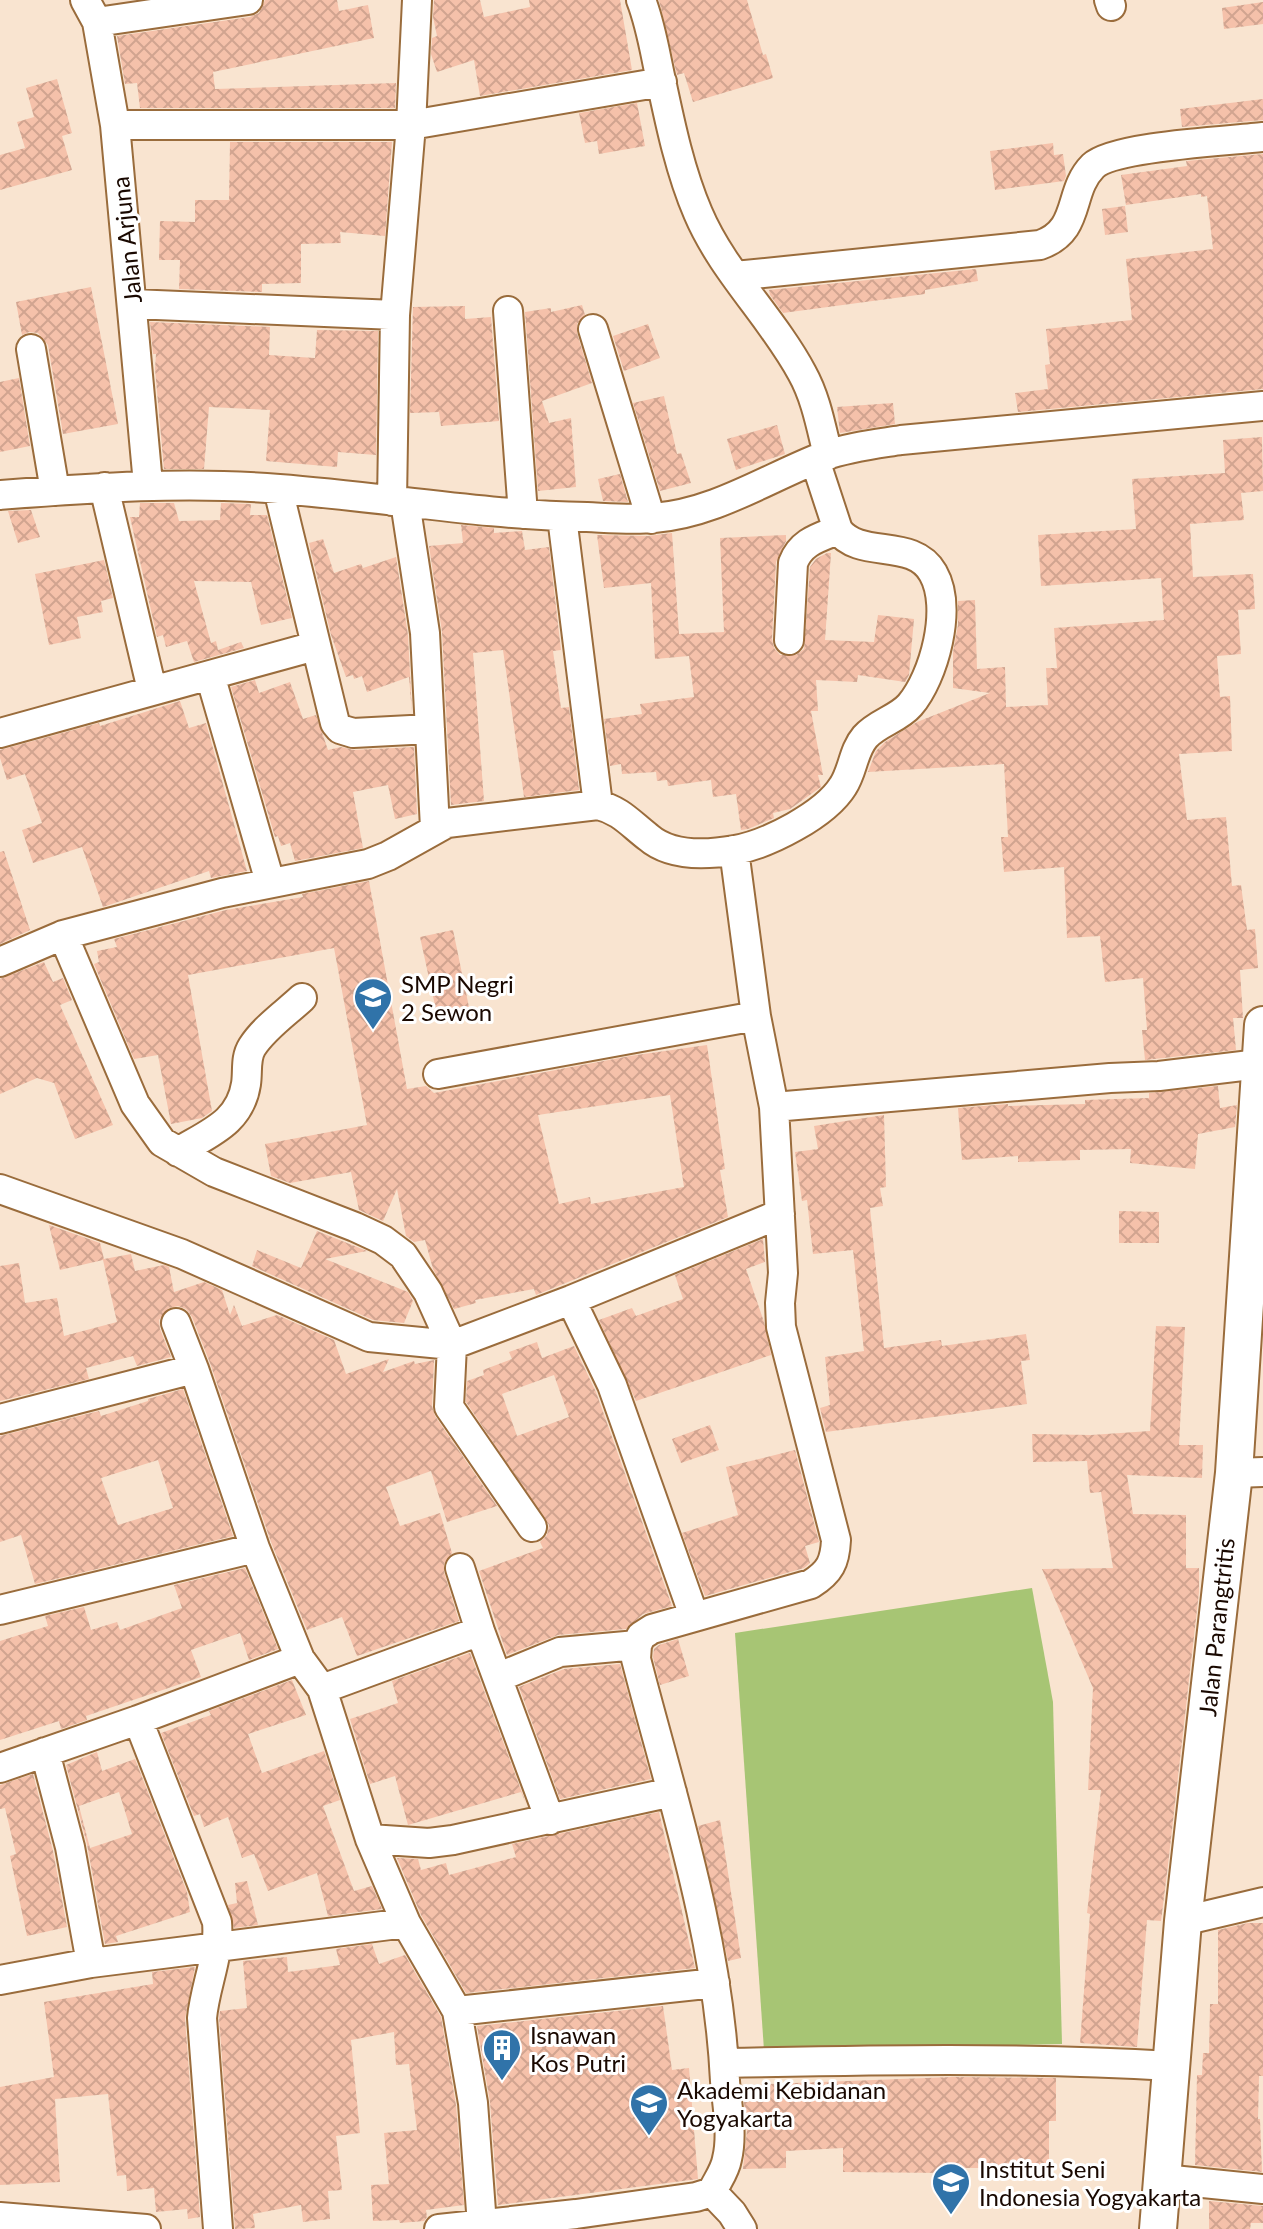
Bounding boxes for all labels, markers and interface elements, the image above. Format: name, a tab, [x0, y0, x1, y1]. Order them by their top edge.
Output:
street label: Jalan Arjuna	[105, 175, 147, 305]
place label: SMP Negri 2 Sewon	[401, 969, 514, 1026]
school or university icon: SMP Negri 2 Sewon	[352, 976, 394, 1031]
street label: Jalan Parangtritis	[1192, 1536, 1240, 1718]
place label: Isnawan Kos Putri	[530, 2020, 626, 2077]
building icon: Isnawan Kos Putri	[481, 2027, 523, 2082]
place label: Akademi Kebidanan Yogyakarta	[677, 2075, 886, 2132]
school or university icon: Akademi Kebidanan Yogyakarta	[628, 2082, 670, 2137]
place label: Institut Seni Indonesia Yogyakarta	[979, 2154, 1201, 2211]
school or university icon: Institut Seni Indonesia Yogyakarta	[930, 2161, 972, 2216]

